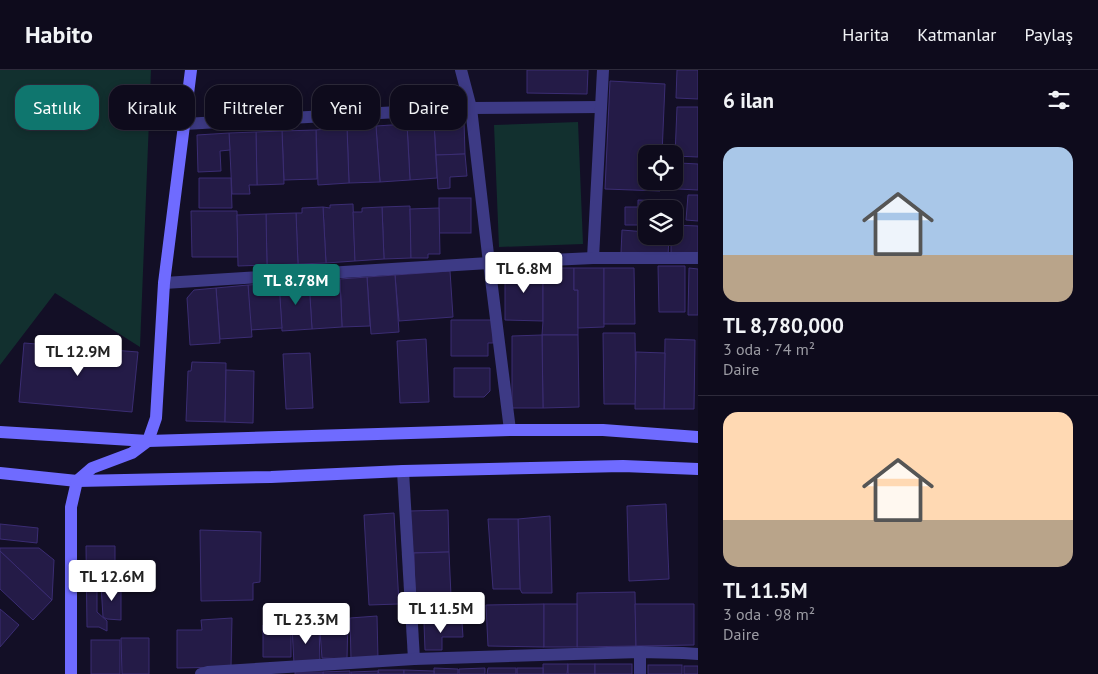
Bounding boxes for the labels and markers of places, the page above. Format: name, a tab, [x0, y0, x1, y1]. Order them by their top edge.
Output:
pin: TL 6.8M	[478, 252, 570, 294]
pin: TL 8.78M	[244, 264, 348, 306]
pin: TL 12.9M	[26, 334, 130, 377]
pin: TL 12.6M	[60, 560, 164, 602]
pin: TL 11.5M	[389, 592, 493, 634]
pin: TL 23.3M	[254, 602, 358, 645]

